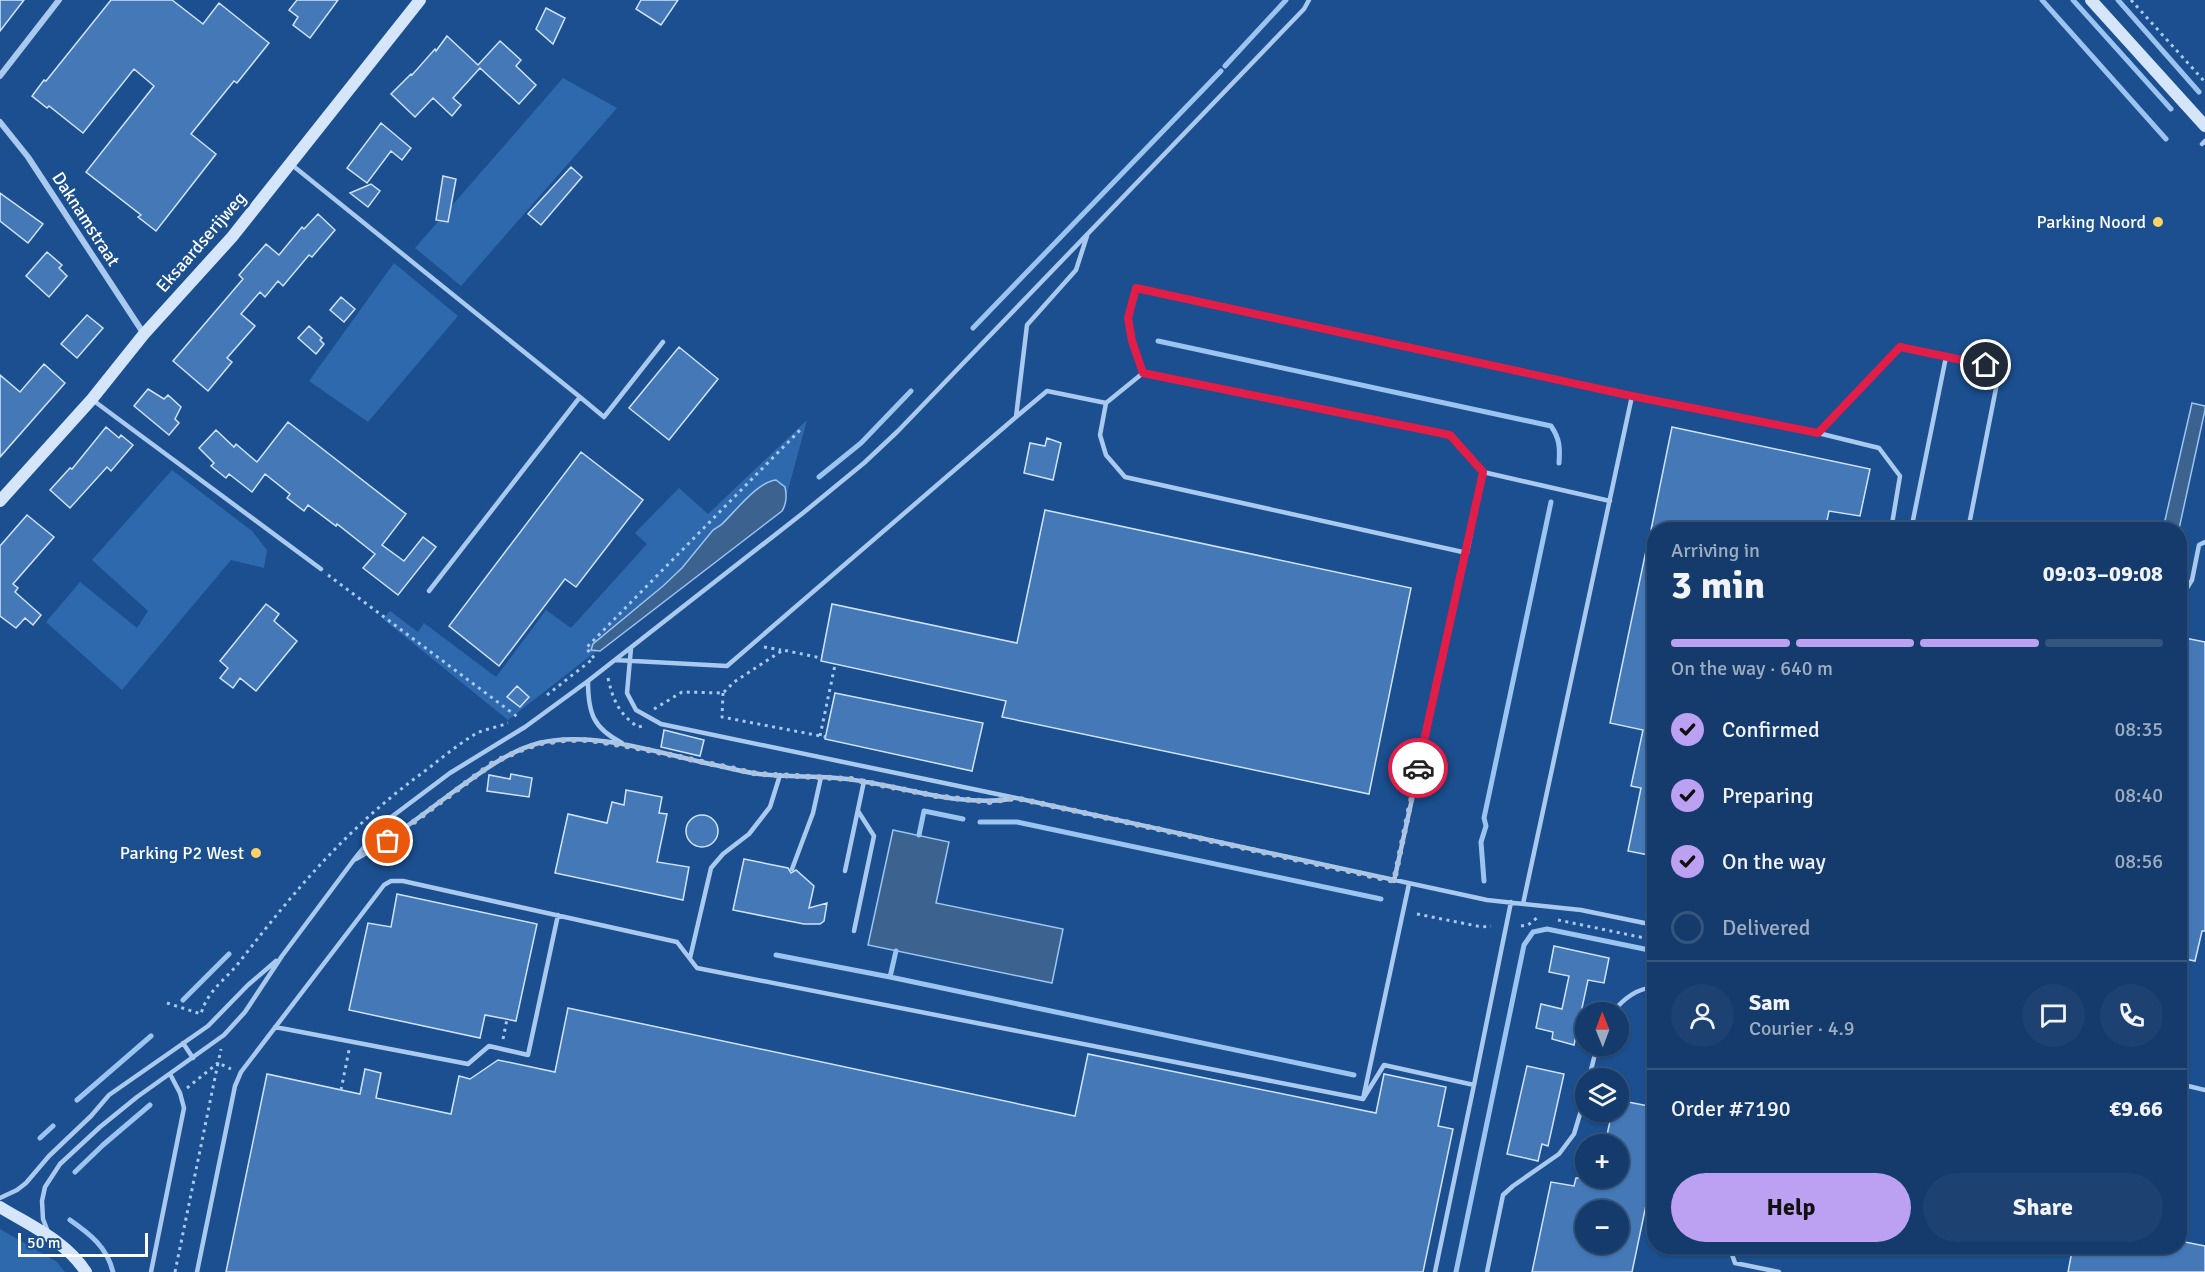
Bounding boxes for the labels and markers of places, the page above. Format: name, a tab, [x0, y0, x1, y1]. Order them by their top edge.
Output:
place label: Parking Noord	[2036, 211, 2146, 233]
marker: Parking Noord	[2151, 215, 2165, 229]
pin	[1960, 339, 2011, 390]
pin	[362, 815, 413, 866]
place label: Parking P2 West	[120, 842, 244, 864]
marker: Parking P2 West	[249, 846, 263, 860]

